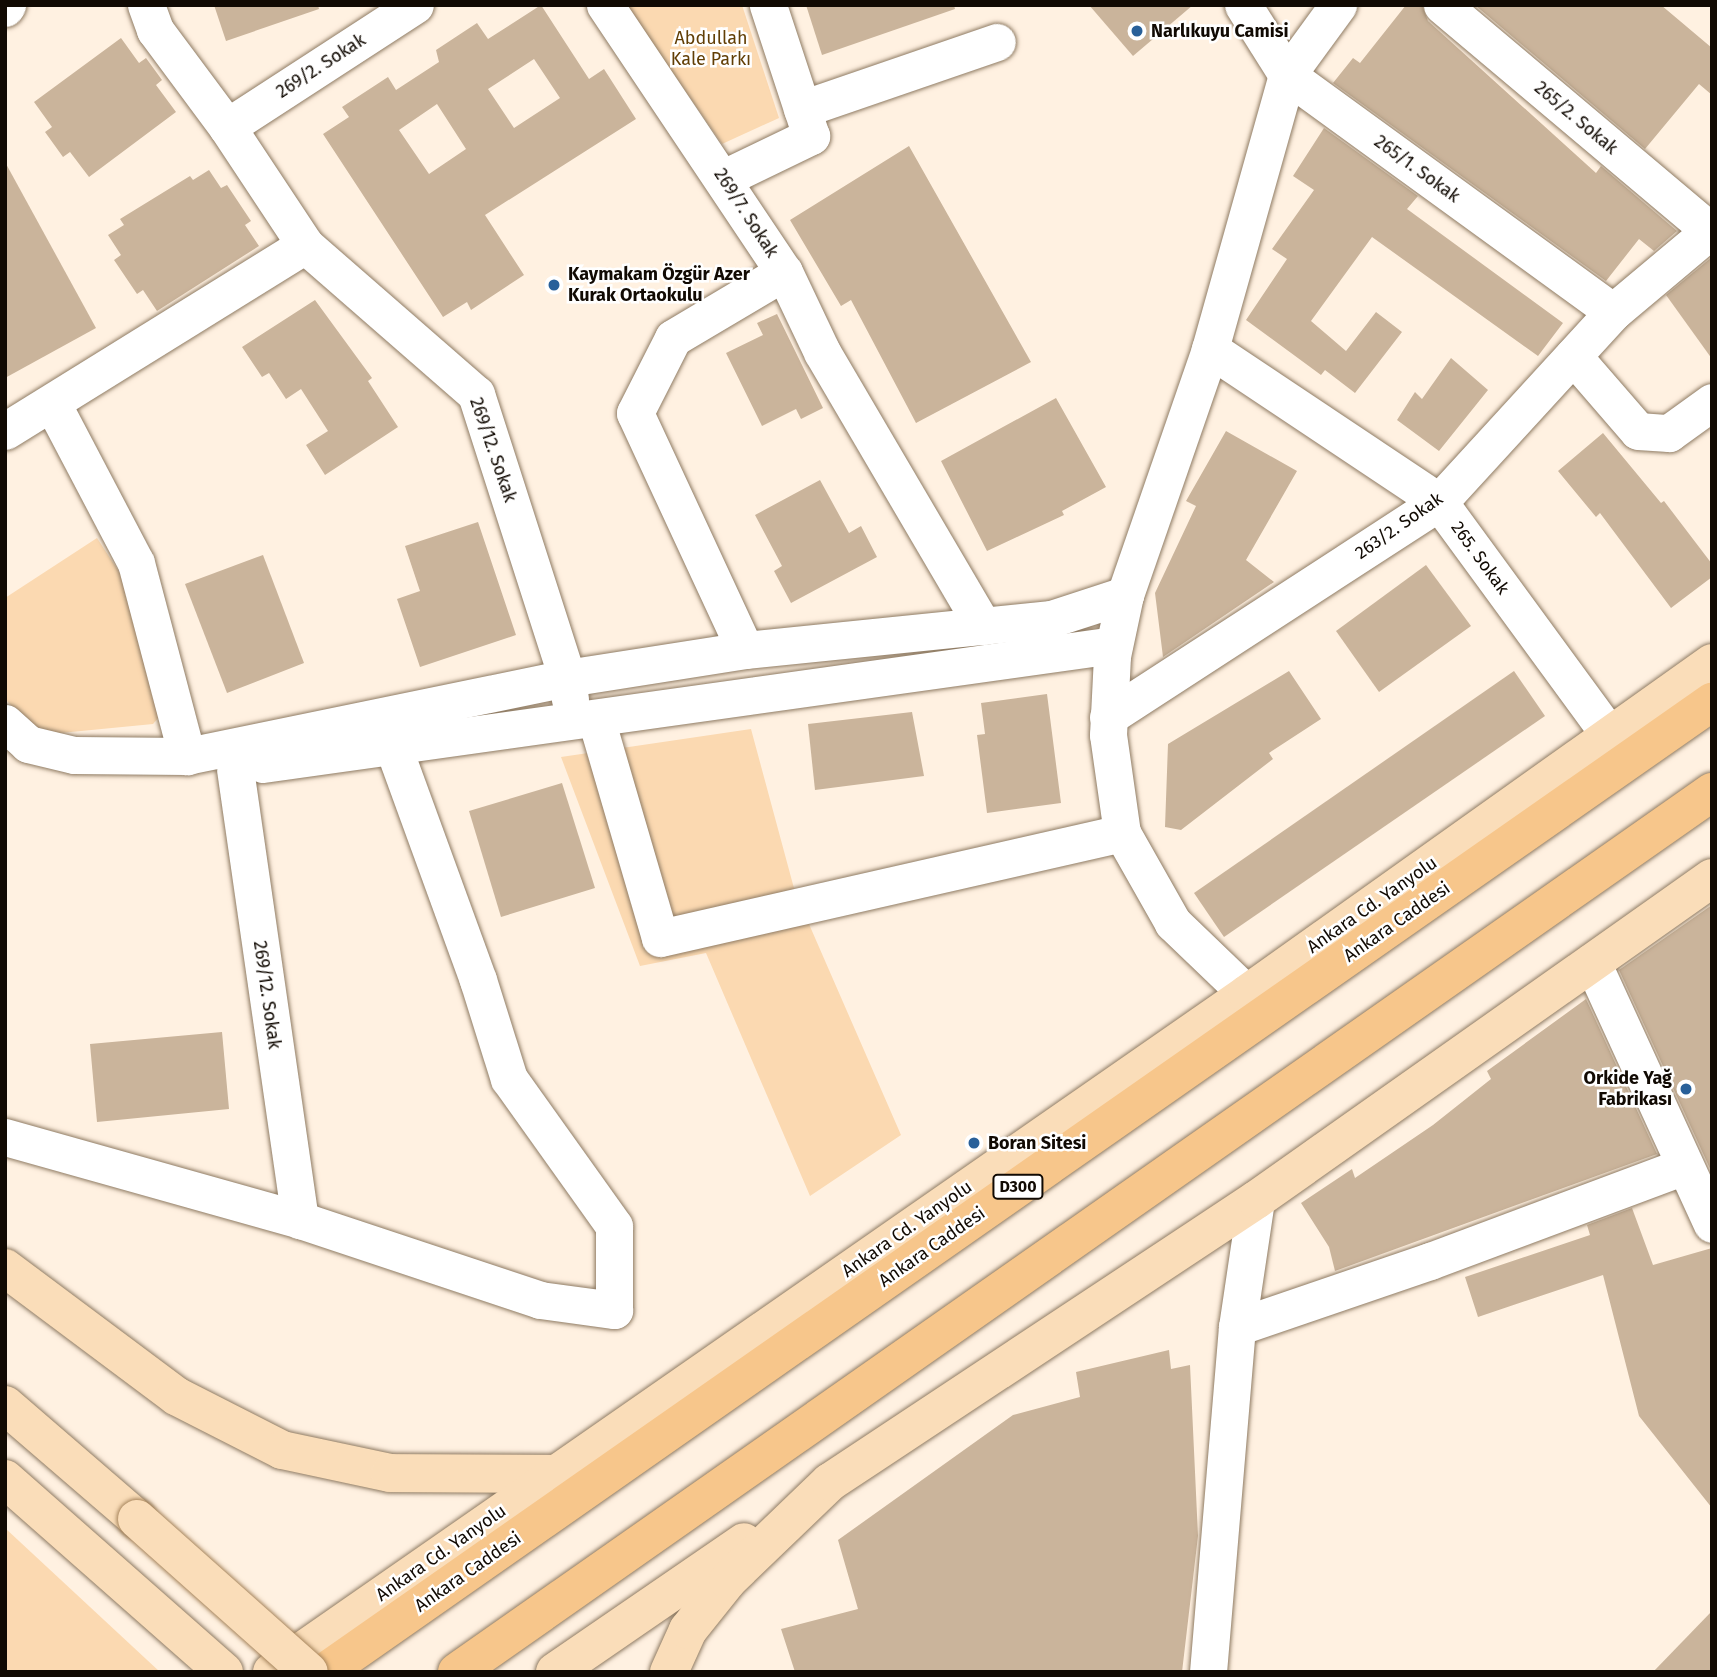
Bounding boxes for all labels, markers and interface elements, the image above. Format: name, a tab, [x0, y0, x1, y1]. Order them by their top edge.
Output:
place label: Narlıkuyu Camisi	[1151, 20, 1288, 42]
marker: Narlıkuyu Camisi	[1129, 23, 1145, 39]
park label: Abdullah Kale Parkı	[671, 28, 751, 70]
street label: 269/2. Sokak	[272, 29, 370, 103]
street label: 265/2. Sokak	[1530, 77, 1622, 159]
street label: 265/1. Sokak	[1370, 131, 1464, 207]
street label: 269/7. Sokak	[709, 164, 783, 262]
place label: Kaymakam Özgür Azer Kurak Ortaokulu	[568, 264, 750, 306]
marker: Kaymakam Özgür Azer Kurak Ortaokulu	[546, 277, 562, 293]
street label: 269/12. Sokak	[465, 395, 521, 505]
street label: 263/2. Sokak	[1351, 488, 1447, 564]
street label: 265. Sokak	[1446, 517, 1514, 599]
street label: Ankara Cd. Yanyolu	[1303, 852, 1441, 958]
street label: Ankara Caddesi	[1340, 877, 1454, 967]
street label: 269/12. Sokak	[249, 939, 285, 1051]
place label: Orkide Yağ Fabrikası	[1584, 1068, 1672, 1110]
marker: Orkide Yağ Fabrikası	[1678, 1081, 1694, 1097]
place label: Boran Sitesi	[988, 1132, 1086, 1154]
marker: Boran Sitesi	[966, 1135, 982, 1151]
road number: D300	[992, 1175, 1044, 1200]
street label: Ankara Cd. Yanyolu	[838, 1176, 976, 1282]
street label: Ankara Caddesi	[875, 1202, 989, 1292]
street label: Ankara Cd. Yanyolu	[372, 1500, 510, 1606]
street label: Ankara Caddesi	[411, 1527, 525, 1617]

